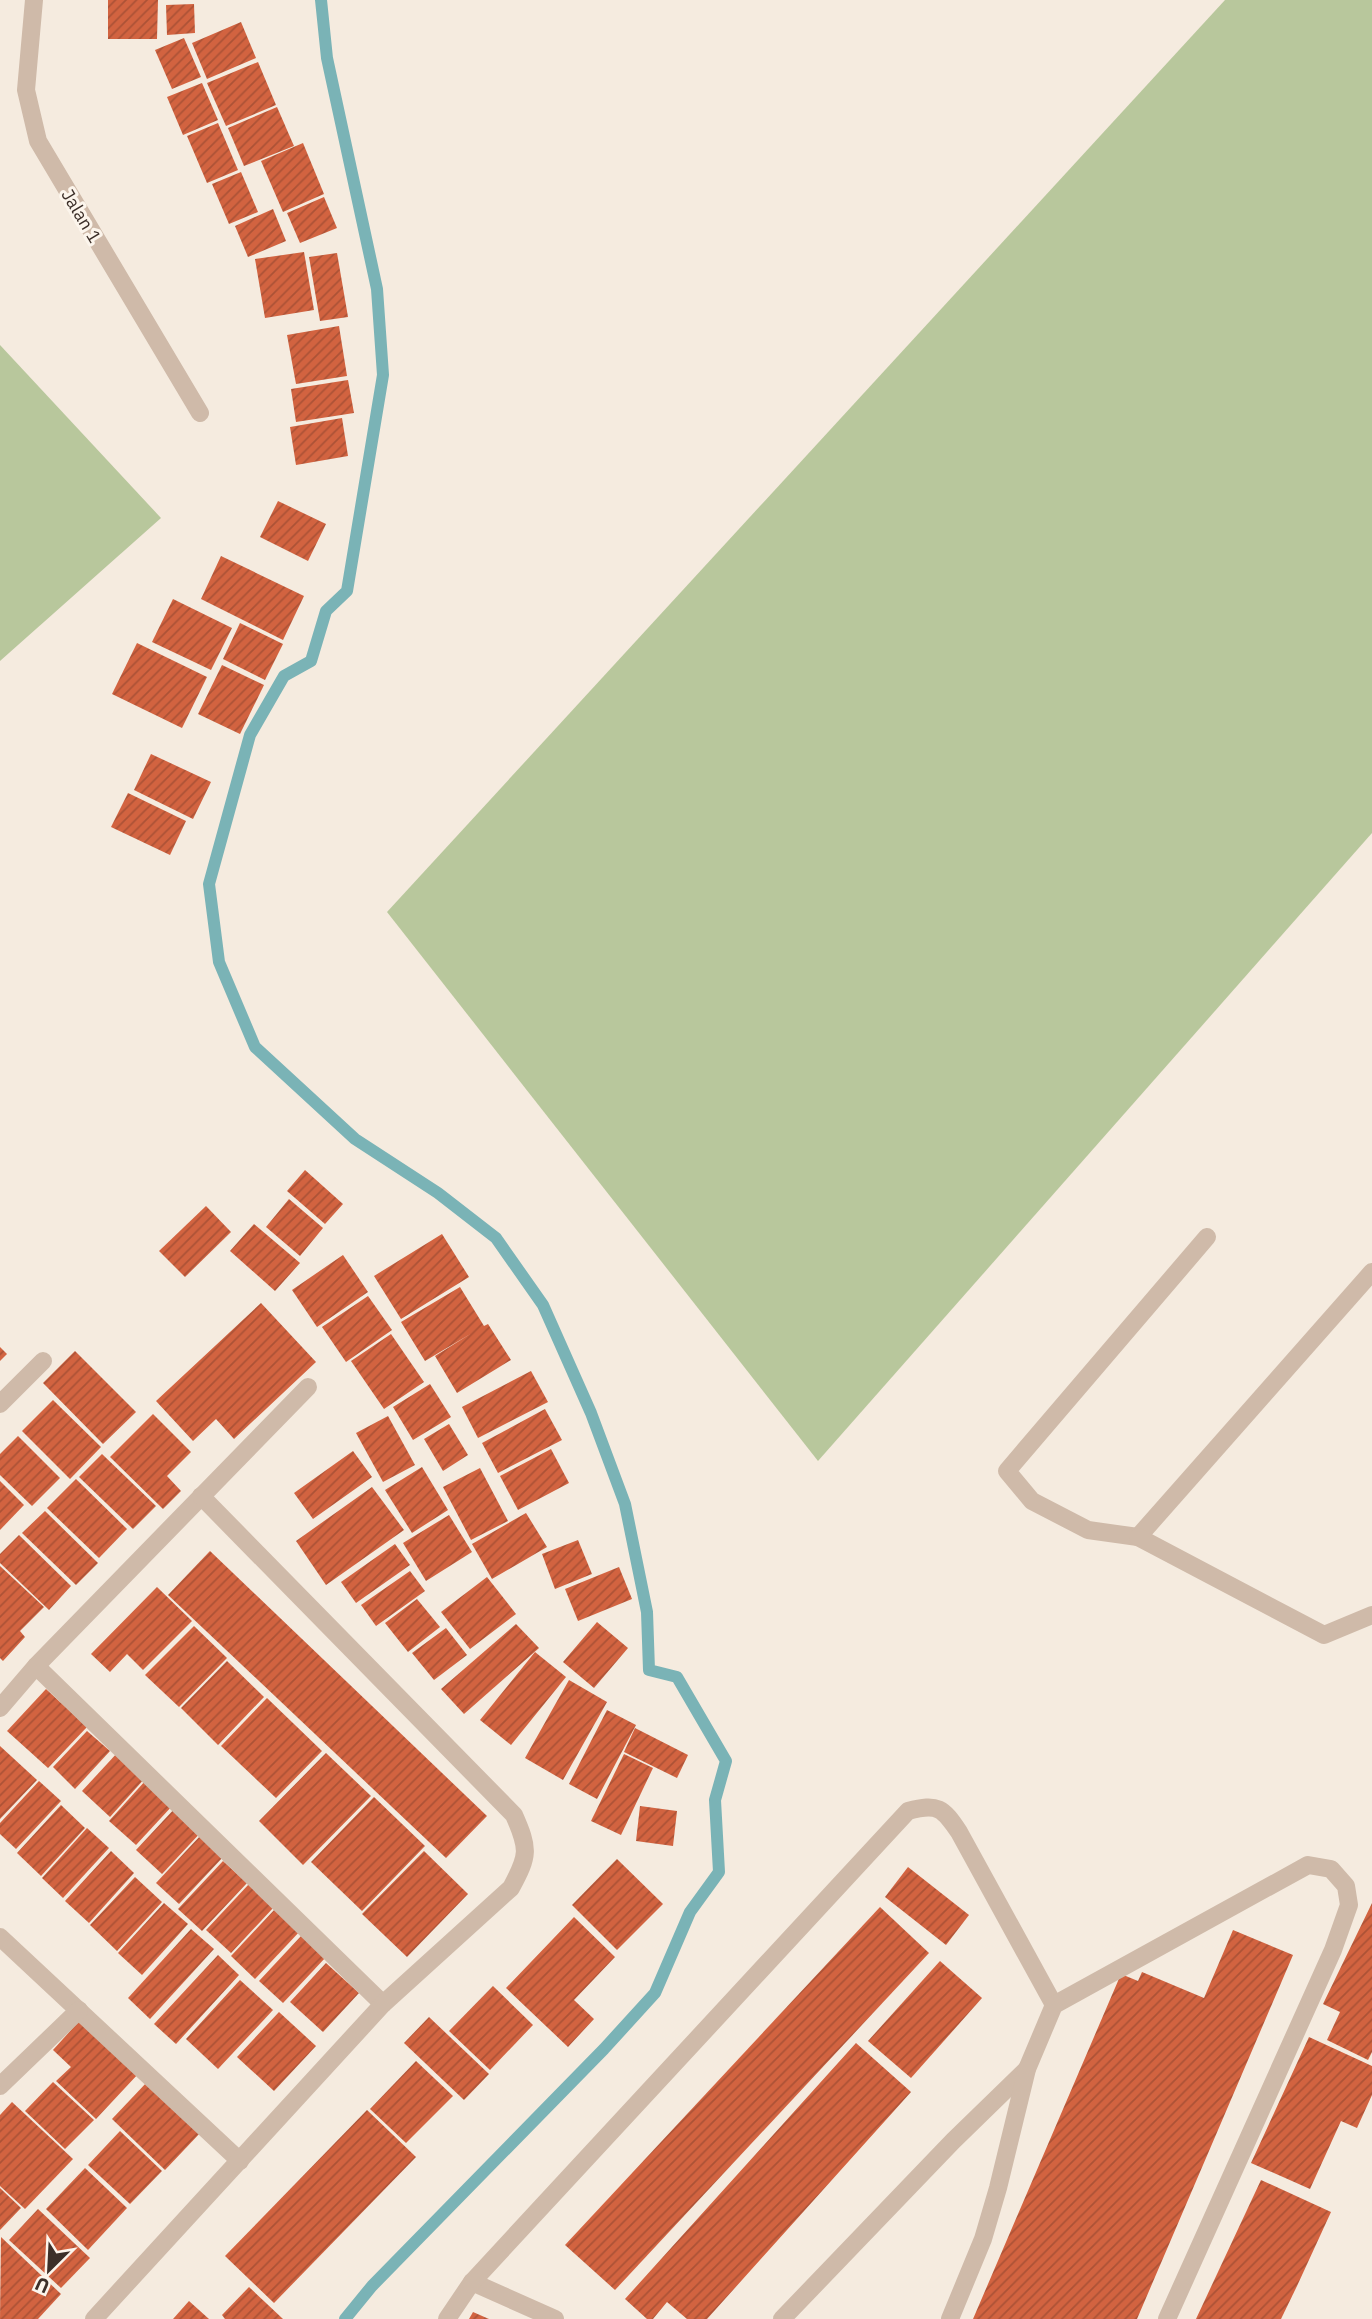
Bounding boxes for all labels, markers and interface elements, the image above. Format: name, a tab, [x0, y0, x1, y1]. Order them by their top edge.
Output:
street label: Jalan 1	[56, 185, 106, 247]
north arrow	[14, 2235, 84, 2305]
text: U	[31, 2272, 53, 2299]

